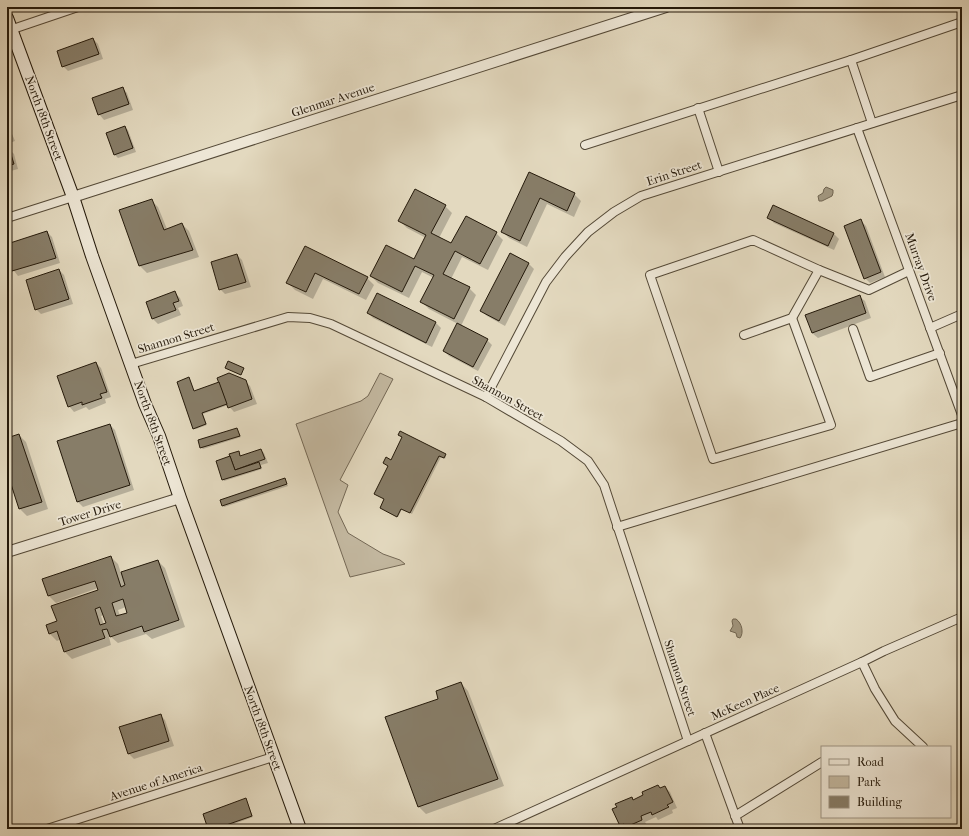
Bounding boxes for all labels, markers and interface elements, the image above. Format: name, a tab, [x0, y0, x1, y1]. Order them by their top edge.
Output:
street label: North 18th Street	[22, 74, 66, 163]
street label: Glenmar Avenue	[290, 80, 376, 120]
street label: Erin Street	[645, 157, 704, 188]
street label: Murray Drive	[902, 231, 940, 303]
street label: Shannon Street	[136, 319, 217, 356]
street label: Shannon Street	[470, 373, 547, 424]
street label: North 18th Street	[131, 379, 175, 468]
street label: Tower Drive	[57, 497, 123, 529]
street label: Shannon Street	[661, 638, 699, 719]
street label: McKeen Place	[709, 681, 781, 723]
street label: North 18th Street	[241, 684, 285, 773]
legend	[821, 746, 951, 818]
text: Road	[857, 755, 884, 769]
street label: Avenue of America	[107, 760, 205, 804]
text: Park	[857, 775, 882, 789]
text: Building	[857, 795, 902, 809]

